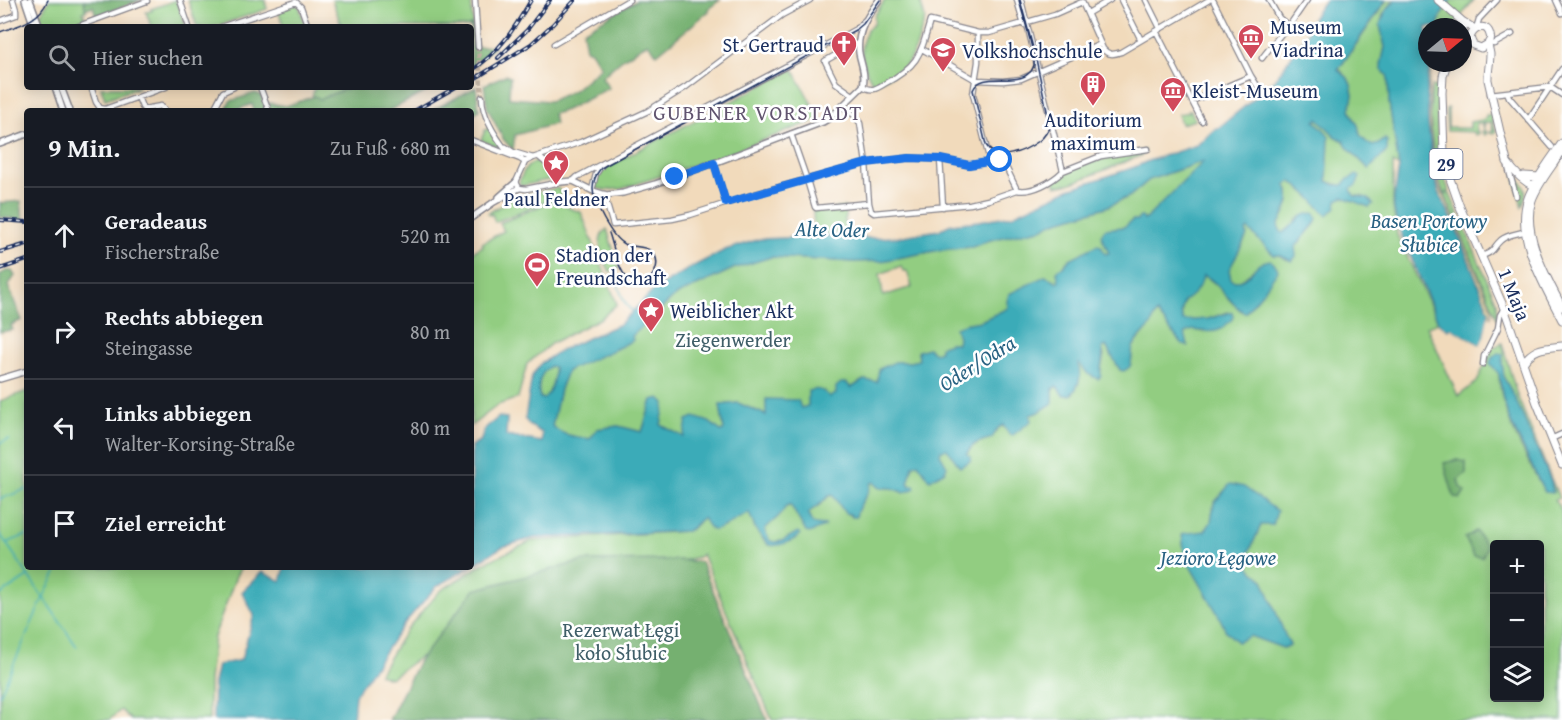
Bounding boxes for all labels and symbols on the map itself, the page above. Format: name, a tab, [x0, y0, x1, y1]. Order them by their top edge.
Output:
place label: Museum Viadrina	[1270, 12, 1344, 64]
north arrow	[1418, 18, 1472, 72]
museum icon: Museum Viadrina	[1236, 22, 1266, 60]
church icon: St. Gertraud	[829, 29, 859, 67]
place label: St. Gertraud	[722, 30, 824, 59]
school or university icon: Volkshochschule	[928, 35, 958, 73]
place label: Volkshochschule	[962, 36, 1103, 65]
building icon: Auditorium maximum	[1078, 69, 1108, 107]
museum icon: Kleist-Museum	[1158, 75, 1188, 113]
place label: Kleist-Museum	[1192, 76, 1319, 105]
district label: GUBENER VORSTADT	[653, 97, 863, 128]
place label: Auditorium maximum	[1044, 105, 1142, 157]
route start	[986, 146, 1012, 172]
place icon: Paul Feldner	[541, 148, 571, 186]
road number: 29	[1430, 149, 1462, 179]
route end	[661, 163, 687, 189]
place label: Paul Feldner	[504, 184, 608, 213]
water label: Basen Portowy Słubice	[1370, 205, 1488, 260]
water label: Alte Oder	[794, 213, 871, 245]
place label: Stadion der Freundschaft	[556, 240, 666, 292]
sports icon: Stadion der Freundschaft	[522, 250, 552, 288]
street label: 1 Maja	[1491, 263, 1539, 325]
place icon: Weiblicher Akt	[636, 295, 666, 333]
place label: Weiblicher Akt	[670, 296, 794, 325]
park label: Ziegenwerder	[675, 325, 791, 354]
water label: Oder/Odra	[933, 327, 1022, 399]
water label: Jezioro Łęgowe	[1157, 542, 1276, 573]
park label: Rezerwat Łęgi koło Słubic	[563, 615, 680, 667]

